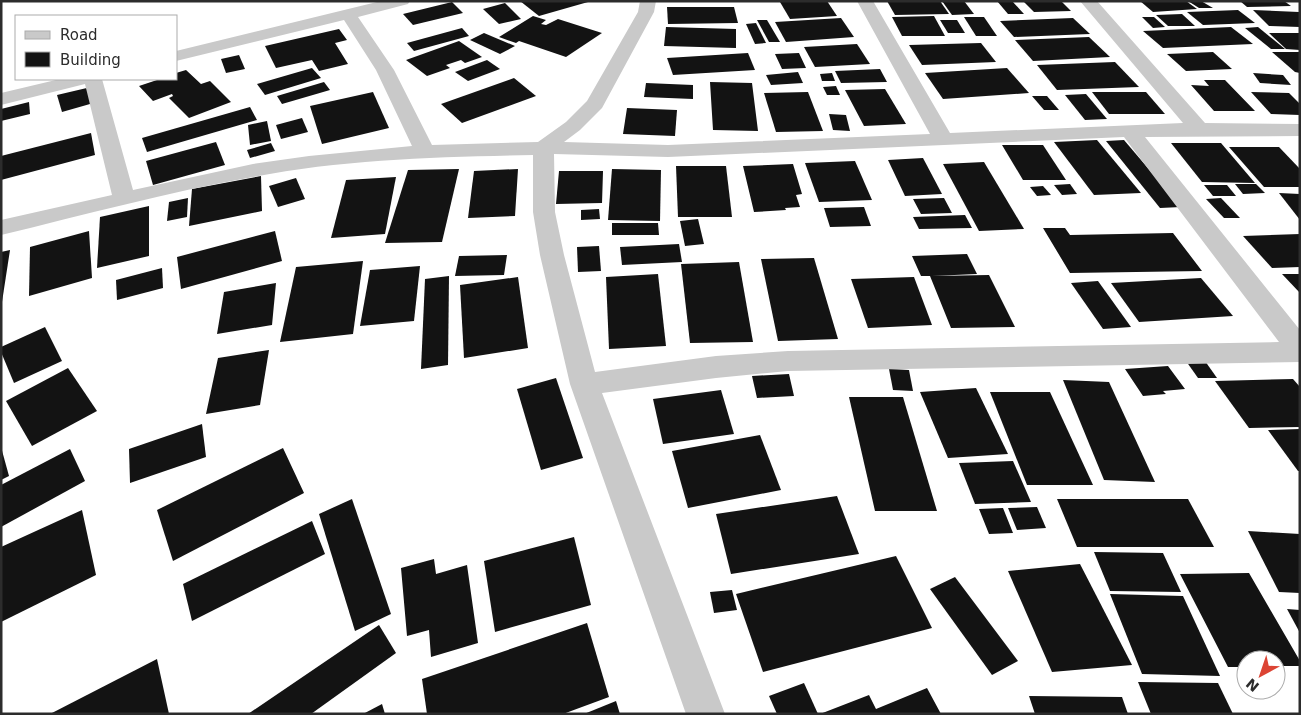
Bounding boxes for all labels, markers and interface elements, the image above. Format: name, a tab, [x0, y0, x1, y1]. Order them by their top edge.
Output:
legend	[15, 15, 178, 80]
text: Road	[60, 26, 98, 44]
text: Building	[60, 51, 121, 69]
north arrow	[1236, 650, 1286, 700]
text: N	[1243, 675, 1262, 695]

